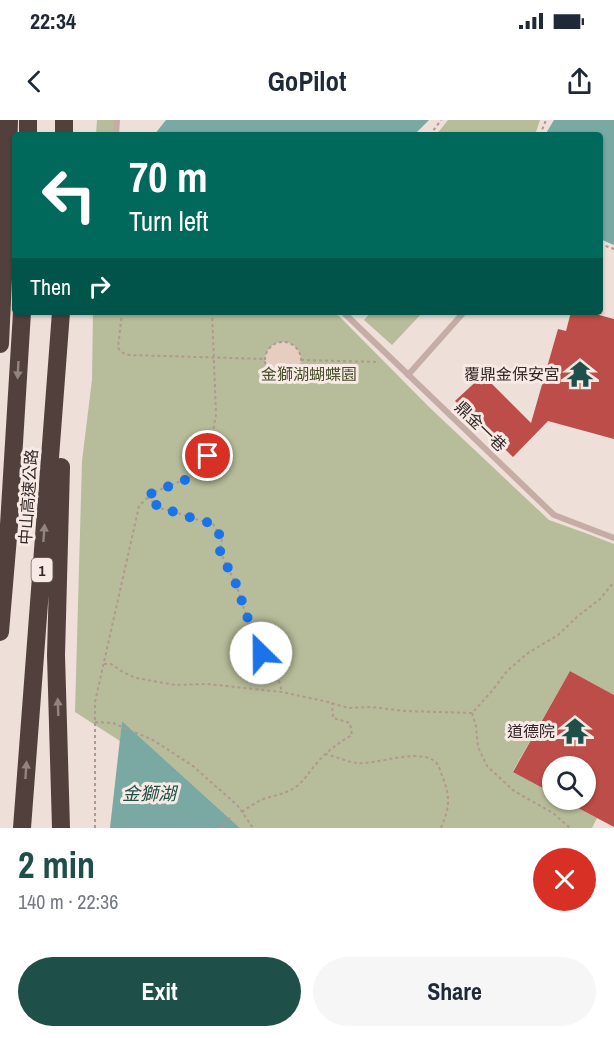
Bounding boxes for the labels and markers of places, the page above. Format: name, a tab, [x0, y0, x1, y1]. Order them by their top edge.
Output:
temple icon: 覆鼎金保安宮	[565, 359, 595, 389]
place label: 覆鼎金保安宮	[464, 363, 560, 385]
pin	[182, 430, 233, 481]
temple icon: 道德院	[560, 716, 590, 746]
place label: 道德院	[507, 720, 555, 742]

